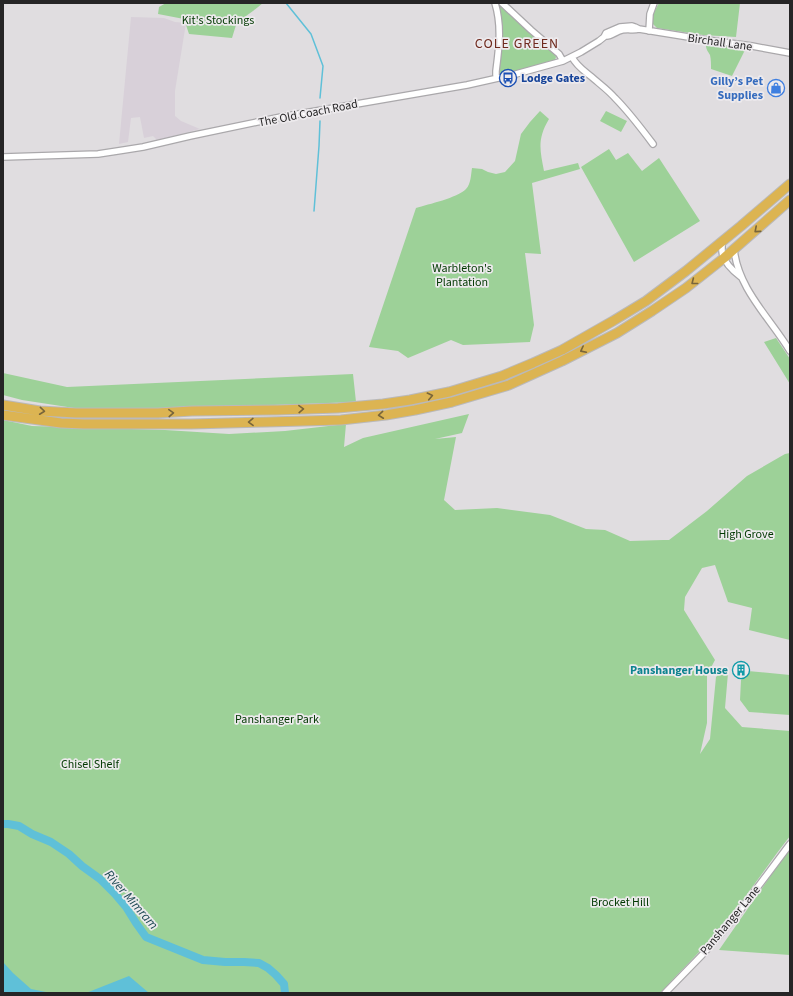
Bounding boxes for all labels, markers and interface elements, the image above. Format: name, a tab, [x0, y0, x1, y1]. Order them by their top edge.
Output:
park label: Kit's Stockings	[182, 12, 254, 29]
street label: Birchall Lane	[687, 30, 753, 55]
district label: COLE GREEN	[475, 34, 559, 54]
bus stop icon: Lodge Gates	[498, 68, 518, 88]
place label: Lodge Gates	[521, 70, 585, 87]
place label: Gilly’s Pet Supplies	[710, 73, 763, 104]
shop icon: Gilly’s Pet Supplies	[766, 78, 786, 98]
street label: The Old Coach Road	[257, 96, 359, 131]
one-way arrow	[755, 225, 762, 232]
park label: Warbleton's Plantation	[432, 260, 492, 291]
one-way arrow	[691, 277, 698, 284]
one-way arrow	[580, 345, 588, 353]
one-way arrow	[427, 392, 434, 400]
one-way arrow	[298, 405, 304, 413]
one-way arrow	[39, 406, 45, 415]
one-way arrow	[168, 408, 174, 417]
one-way arrow	[378, 411, 384, 420]
one-way arrow	[248, 418, 254, 427]
park label: High Grove	[718, 526, 774, 543]
building icon: Panshanger House	[731, 660, 751, 680]
place label: Panshanger House	[630, 662, 728, 679]
park label: Panshanger Park	[235, 711, 319, 728]
park label: Chisel Shelf	[61, 756, 120, 773]
water label: River Mimram	[100, 866, 162, 933]
street label: Panshanger Lane	[696, 882, 765, 959]
park label: Brocket Hill	[591, 894, 649, 911]

